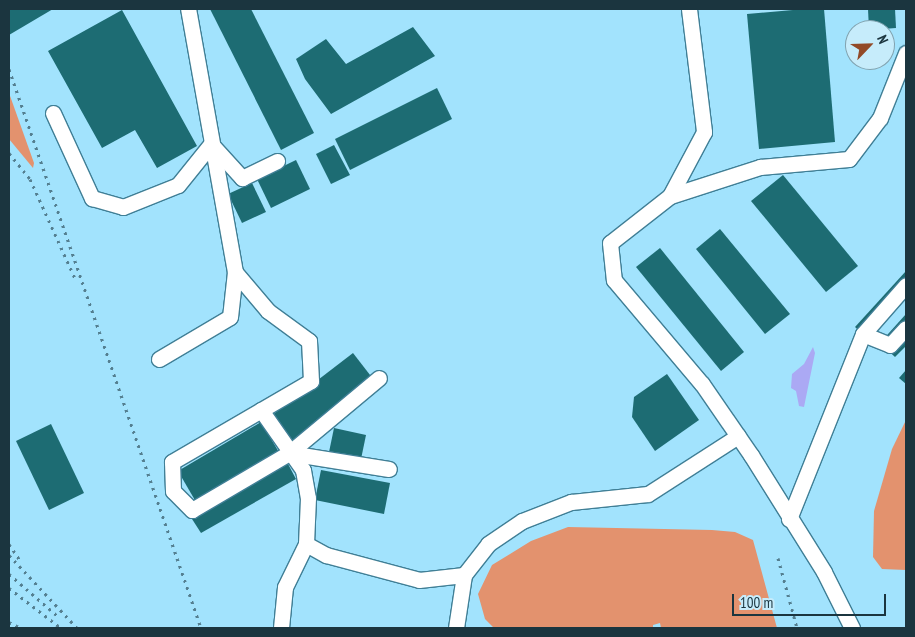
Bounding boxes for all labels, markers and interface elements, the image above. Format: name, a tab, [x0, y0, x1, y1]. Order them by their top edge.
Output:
north arrow	[845, 20, 895, 70]
text: N	[873, 32, 893, 46]
scale bar	[735, 584, 889, 616]
text: 100 m	[740, 593, 773, 612]

